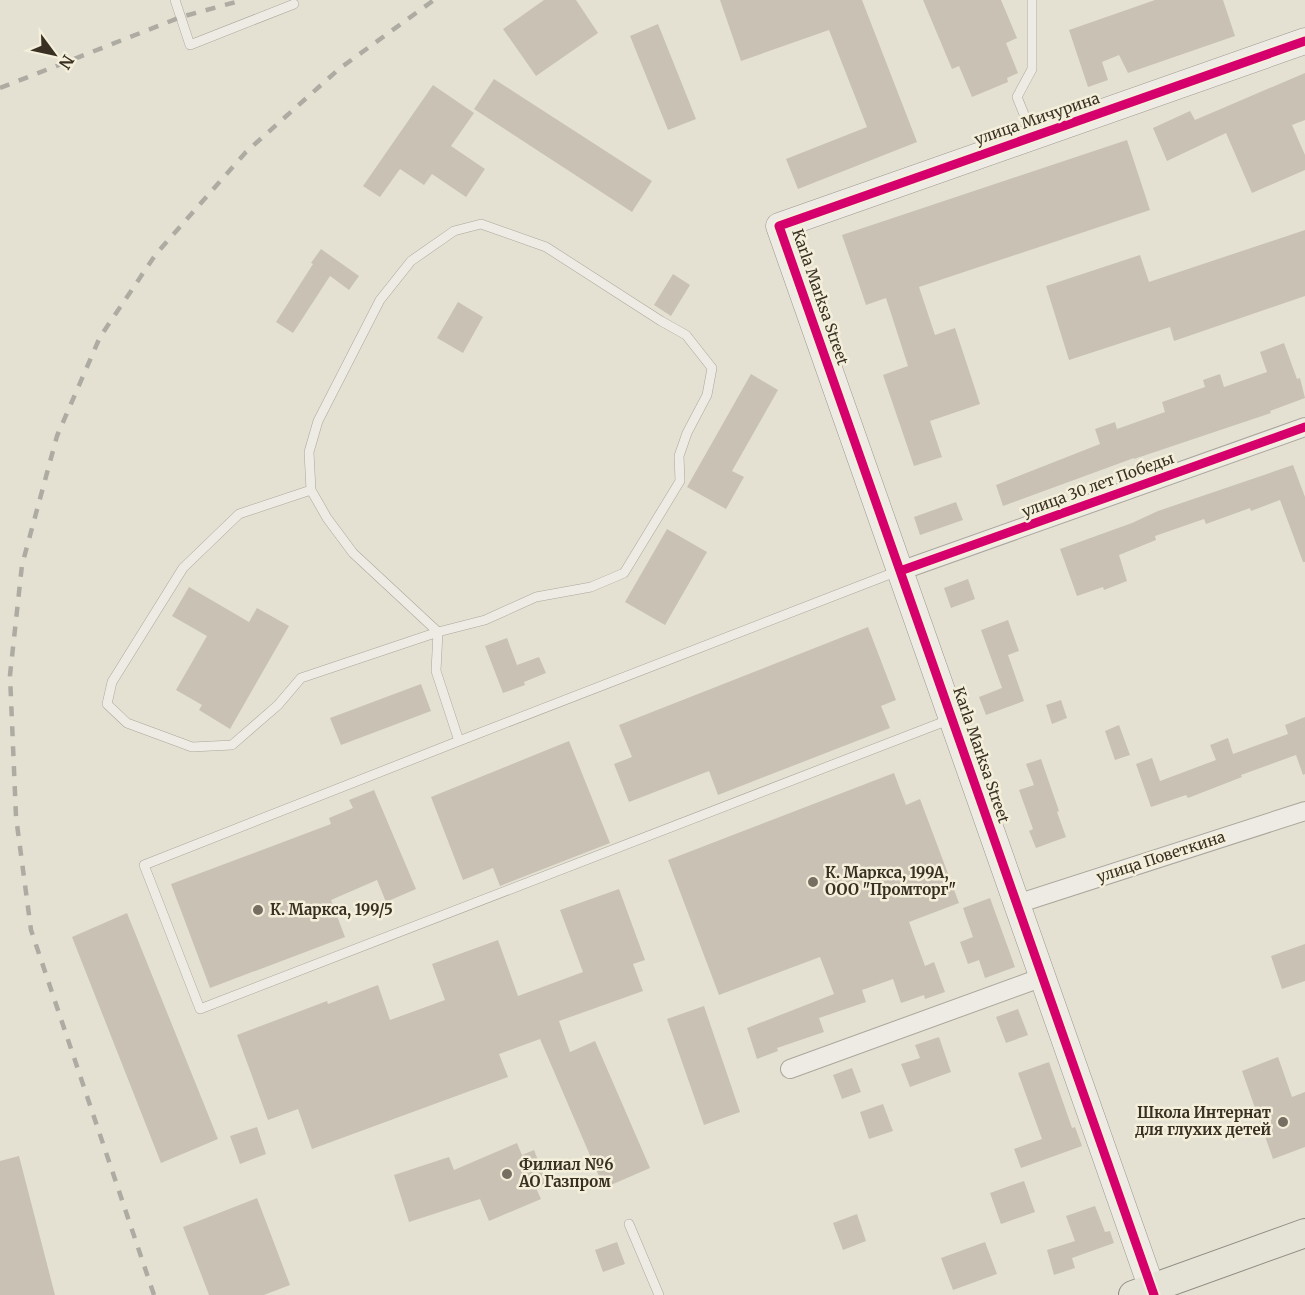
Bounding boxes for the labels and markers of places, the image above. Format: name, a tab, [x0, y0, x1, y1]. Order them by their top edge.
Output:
place label: К. Маркса, 199А, ООО "Промторг"	[825, 863, 956, 899]
marker: К. Маркса, 199А, ООО "Промторг"	[806, 875, 820, 889]
place label: К. Маркса, 199/5	[270, 900, 393, 920]
marker: К. Маркса, 199/5	[251, 903, 265, 917]
place label: Школа Интернат для глухих детей	[1134, 1103, 1271, 1139]
marker: Школа Интернат для глухих детей	[1276, 1115, 1290, 1129]
place label: Филиал №6 АО Газпром	[518, 1155, 613, 1191]
marker: Филиал №6 АО Газпром	[500, 1167, 514, 1181]

